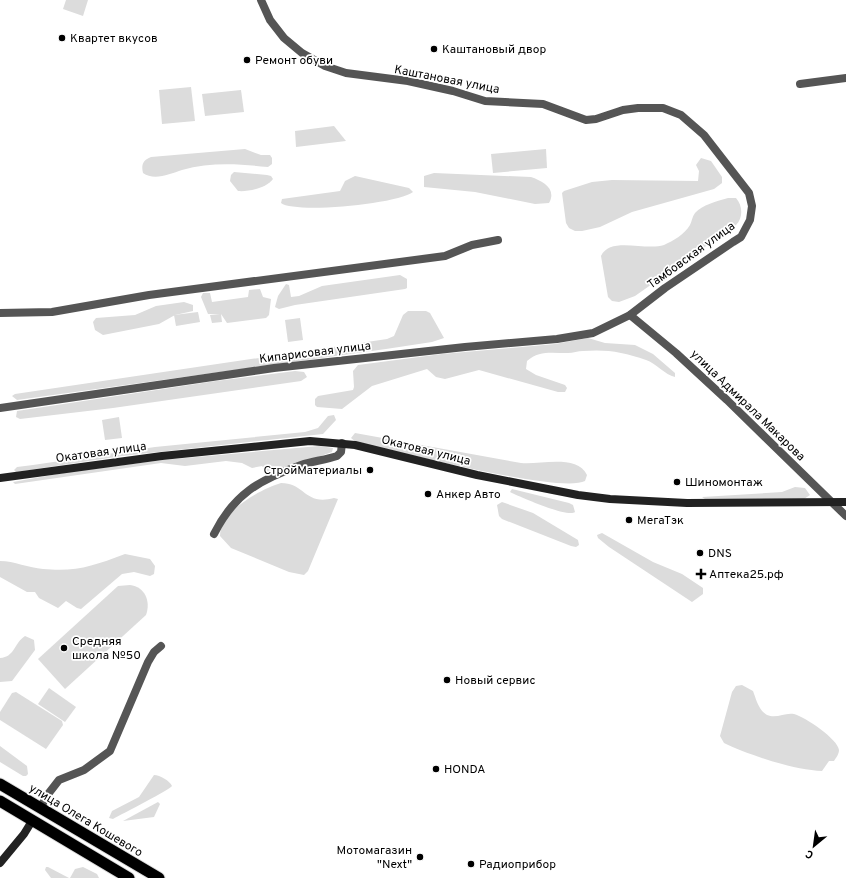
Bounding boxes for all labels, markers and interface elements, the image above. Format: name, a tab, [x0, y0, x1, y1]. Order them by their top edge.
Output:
place label: Квартет вкусов	[70, 31, 158, 47]
marker: Квартет вкусов	[57, 33, 67, 43]
place label: Каштановый двор	[442, 42, 546, 58]
marker: Каштановый двор	[429, 44, 439, 54]
place label: Ремонт обуви	[255, 53, 333, 69]
marker: Ремонт обуви	[242, 55, 252, 65]
street label: Каштановая улица	[393, 62, 501, 98]
street label: Тамбовская улица	[645, 219, 739, 293]
street label: Кипарисовая улица	[258, 338, 372, 368]
street label: улица Адмирала Макарова	[686, 347, 808, 465]
street label: Окатовая улица	[379, 432, 472, 470]
street label: Окатовая улица	[55, 439, 148, 467]
place label: СтройМатериалы	[263, 463, 362, 479]
marker: СтройМатериалы	[365, 465, 375, 475]
place label: Шиномонтаж	[685, 475, 763, 491]
marker: Шиномонтаж	[672, 477, 682, 487]
place label: Анкер Авто	[436, 487, 501, 503]
marker: Анкер Авто	[423, 489, 433, 499]
place label: МегаТэк	[637, 513, 684, 529]
marker: МегаТэк	[624, 515, 634, 525]
place label: DNS	[708, 546, 732, 562]
marker: DNS	[695, 548, 705, 558]
place label: Аптека25.рф	[709, 567, 784, 583]
marker: Аптека25.рф	[696, 569, 706, 579]
place label: Средняя школа №50	[72, 634, 141, 664]
marker: Средняя школа №50	[59, 643, 69, 653]
place label: Новый сервис	[455, 673, 535, 689]
marker: Новый сервис	[442, 675, 452, 685]
place label: HONDA	[444, 762, 485, 778]
marker: HONDA	[431, 764, 441, 774]
street label: улица Олега Кошевого	[26, 781, 146, 861]
north arrow	[794, 826, 834, 866]
place label: Мотомагазин "Next"	[337, 843, 412, 873]
text: С	[803, 846, 816, 862]
marker: Мотомагазин "Next"	[415, 852, 425, 862]
place label: Радиоприбор	[479, 857, 556, 873]
marker: Радиоприбор	[466, 859, 476, 869]

